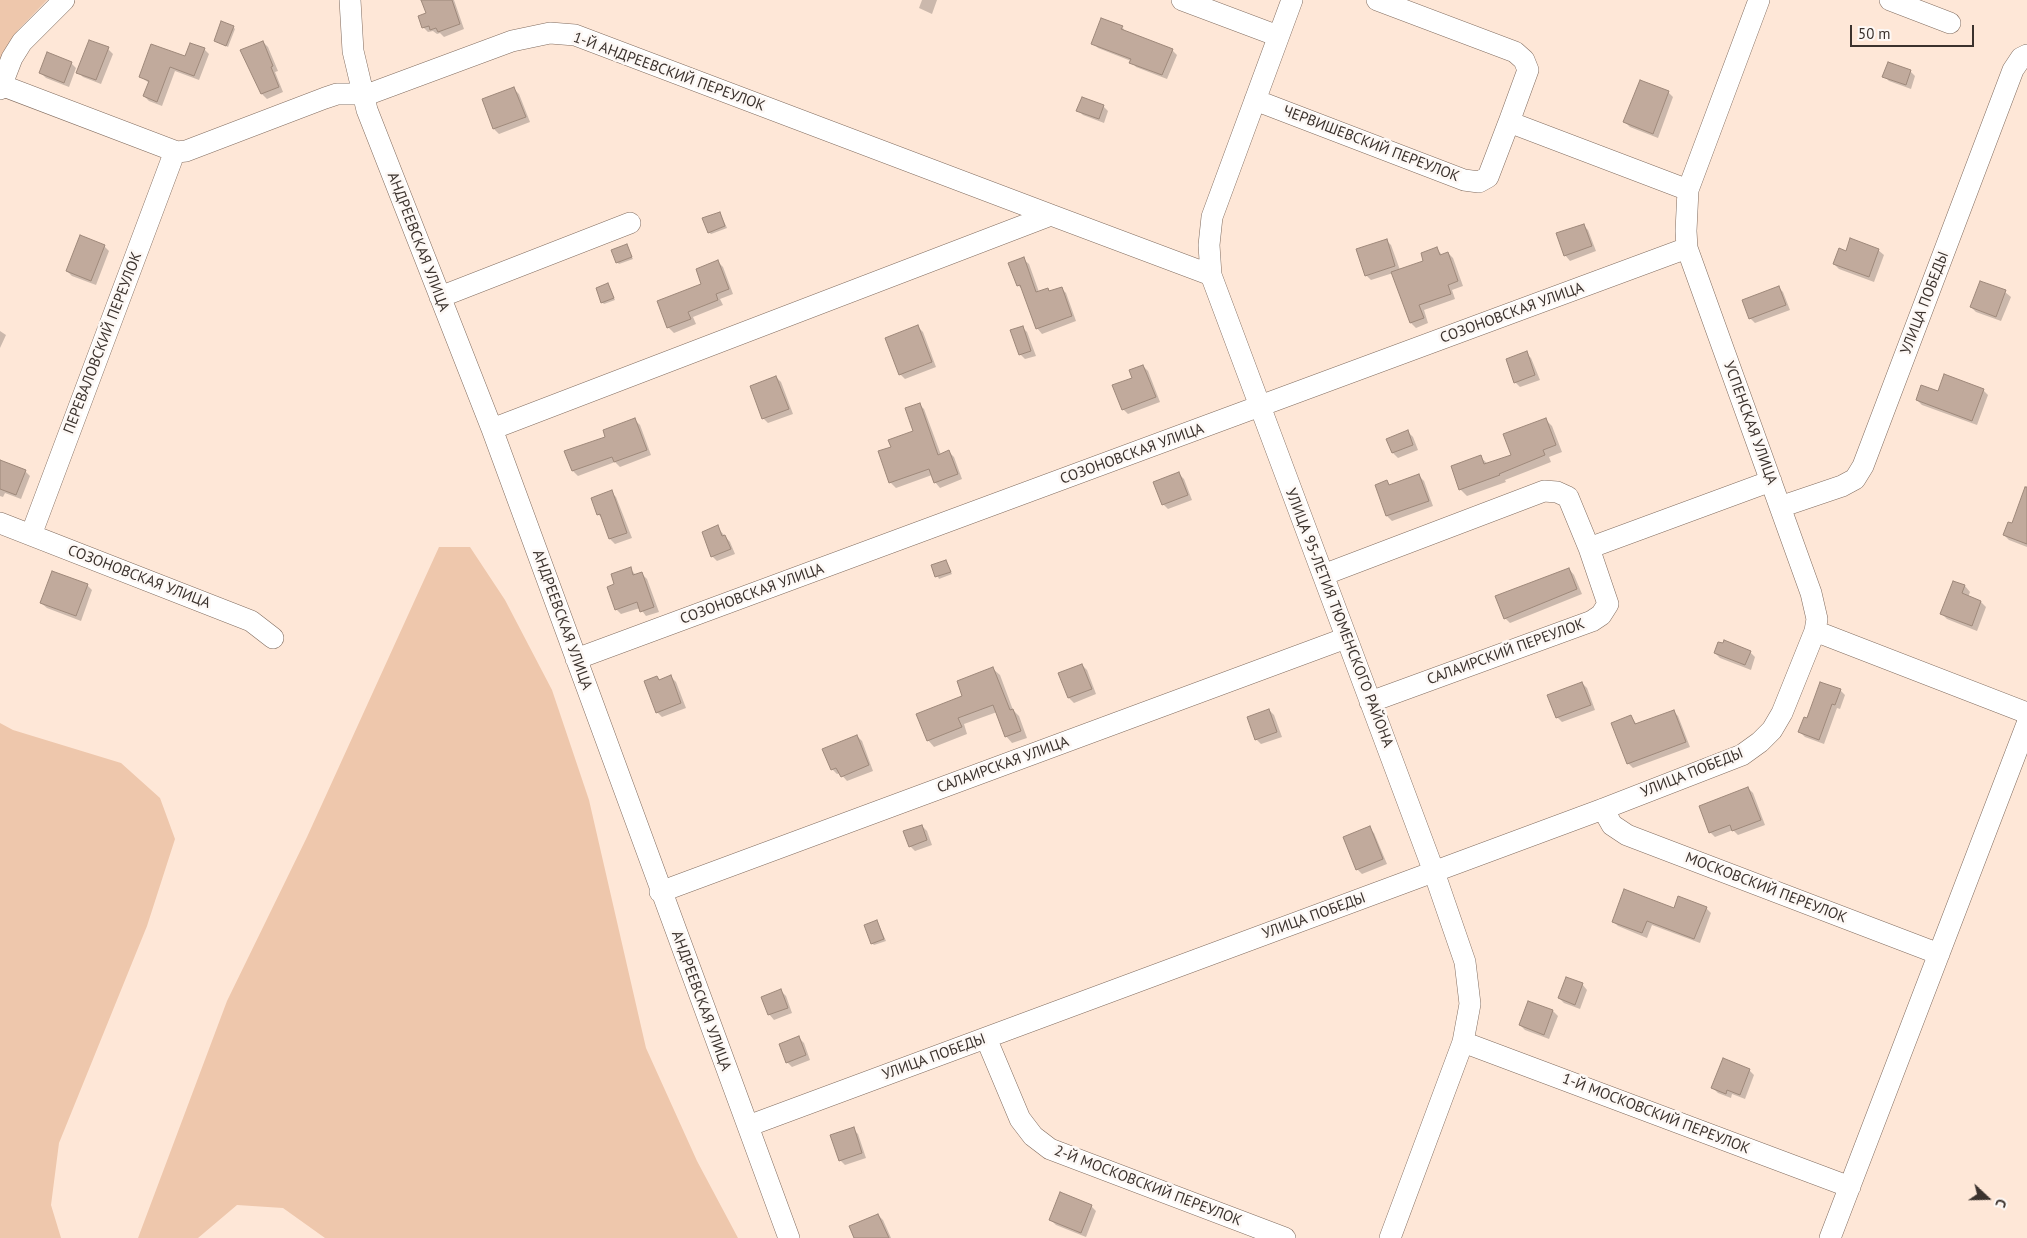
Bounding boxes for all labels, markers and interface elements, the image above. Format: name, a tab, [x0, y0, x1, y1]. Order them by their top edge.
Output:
scale bar	[1852, 15, 1976, 47]
text: 50 m	[1858, 24, 1891, 43]
street label: 1-Й АНДРЕЕВСКИЙ ПЕРЕУЛОК	[571, 29, 767, 115]
street label: ЧЕРВИШЕВСКИЙ ПЕРЕУЛОК	[1280, 102, 1462, 186]
street label: АНДРЕЕВСКАЯ УЛИЦА	[383, 170, 453, 314]
street label: УЛИЦА ПОБЕДЫ	[1897, 249, 1953, 357]
street label: ПЕРЕВАЛОВСКИЙ ПЕРЕУЛОК	[60, 250, 146, 436]
street label: СОЗОНОВСКАЯ УЛИЦА	[1438, 279, 1586, 347]
street label: УСПЕНСКАЯ УЛИЦА	[1719, 359, 1781, 487]
street label: СОЗОНОВСКАЯ УЛИЦА	[1058, 420, 1206, 488]
street label: УЛИЦА 95-ЛЕТИЯ ТЮМЕНСКОГО РАЙОНА	[1281, 486, 1397, 750]
street label: СОЗОНОВСКАЯ УЛИЦА	[65, 541, 213, 613]
street label: АНДРЕЕВСКАЯ УЛИЦА	[528, 548, 596, 692]
street label: СОЗОНОВСКАЯ УЛИЦА	[678, 560, 826, 628]
street label: САЛАИРСКИЙ ПЕРЕУЛОК	[1425, 615, 1587, 689]
street label: САЛАИРСКАЯ УЛИЦА	[935, 733, 1071, 797]
street label: УЛИЦА ПОБЕДЫ	[1638, 744, 1746, 802]
street label: МОСКОВСКИЙ ПЕРЕУЛОК	[1683, 849, 1849, 927]
street label: УЛИЦА ПОБЕДЫ	[1260, 889, 1368, 943]
street label: АНДРЕЕВСКАЯ УЛИЦА	[667, 929, 735, 1073]
street label: УЛИЦА ПОБЕДЫ	[880, 1030, 988, 1084]
street label: 1-Й МОСКОВСКИЙ ПЕРЕУЛОК	[1560, 1070, 1752, 1158]
street label: 2-Й МОСКОВСКИЙ ПЕРЕУЛОК	[1052, 1142, 1244, 1230]
north arrow	[1962, 1173, 2012, 1223]
text: С	[1991, 1196, 2011, 1210]

